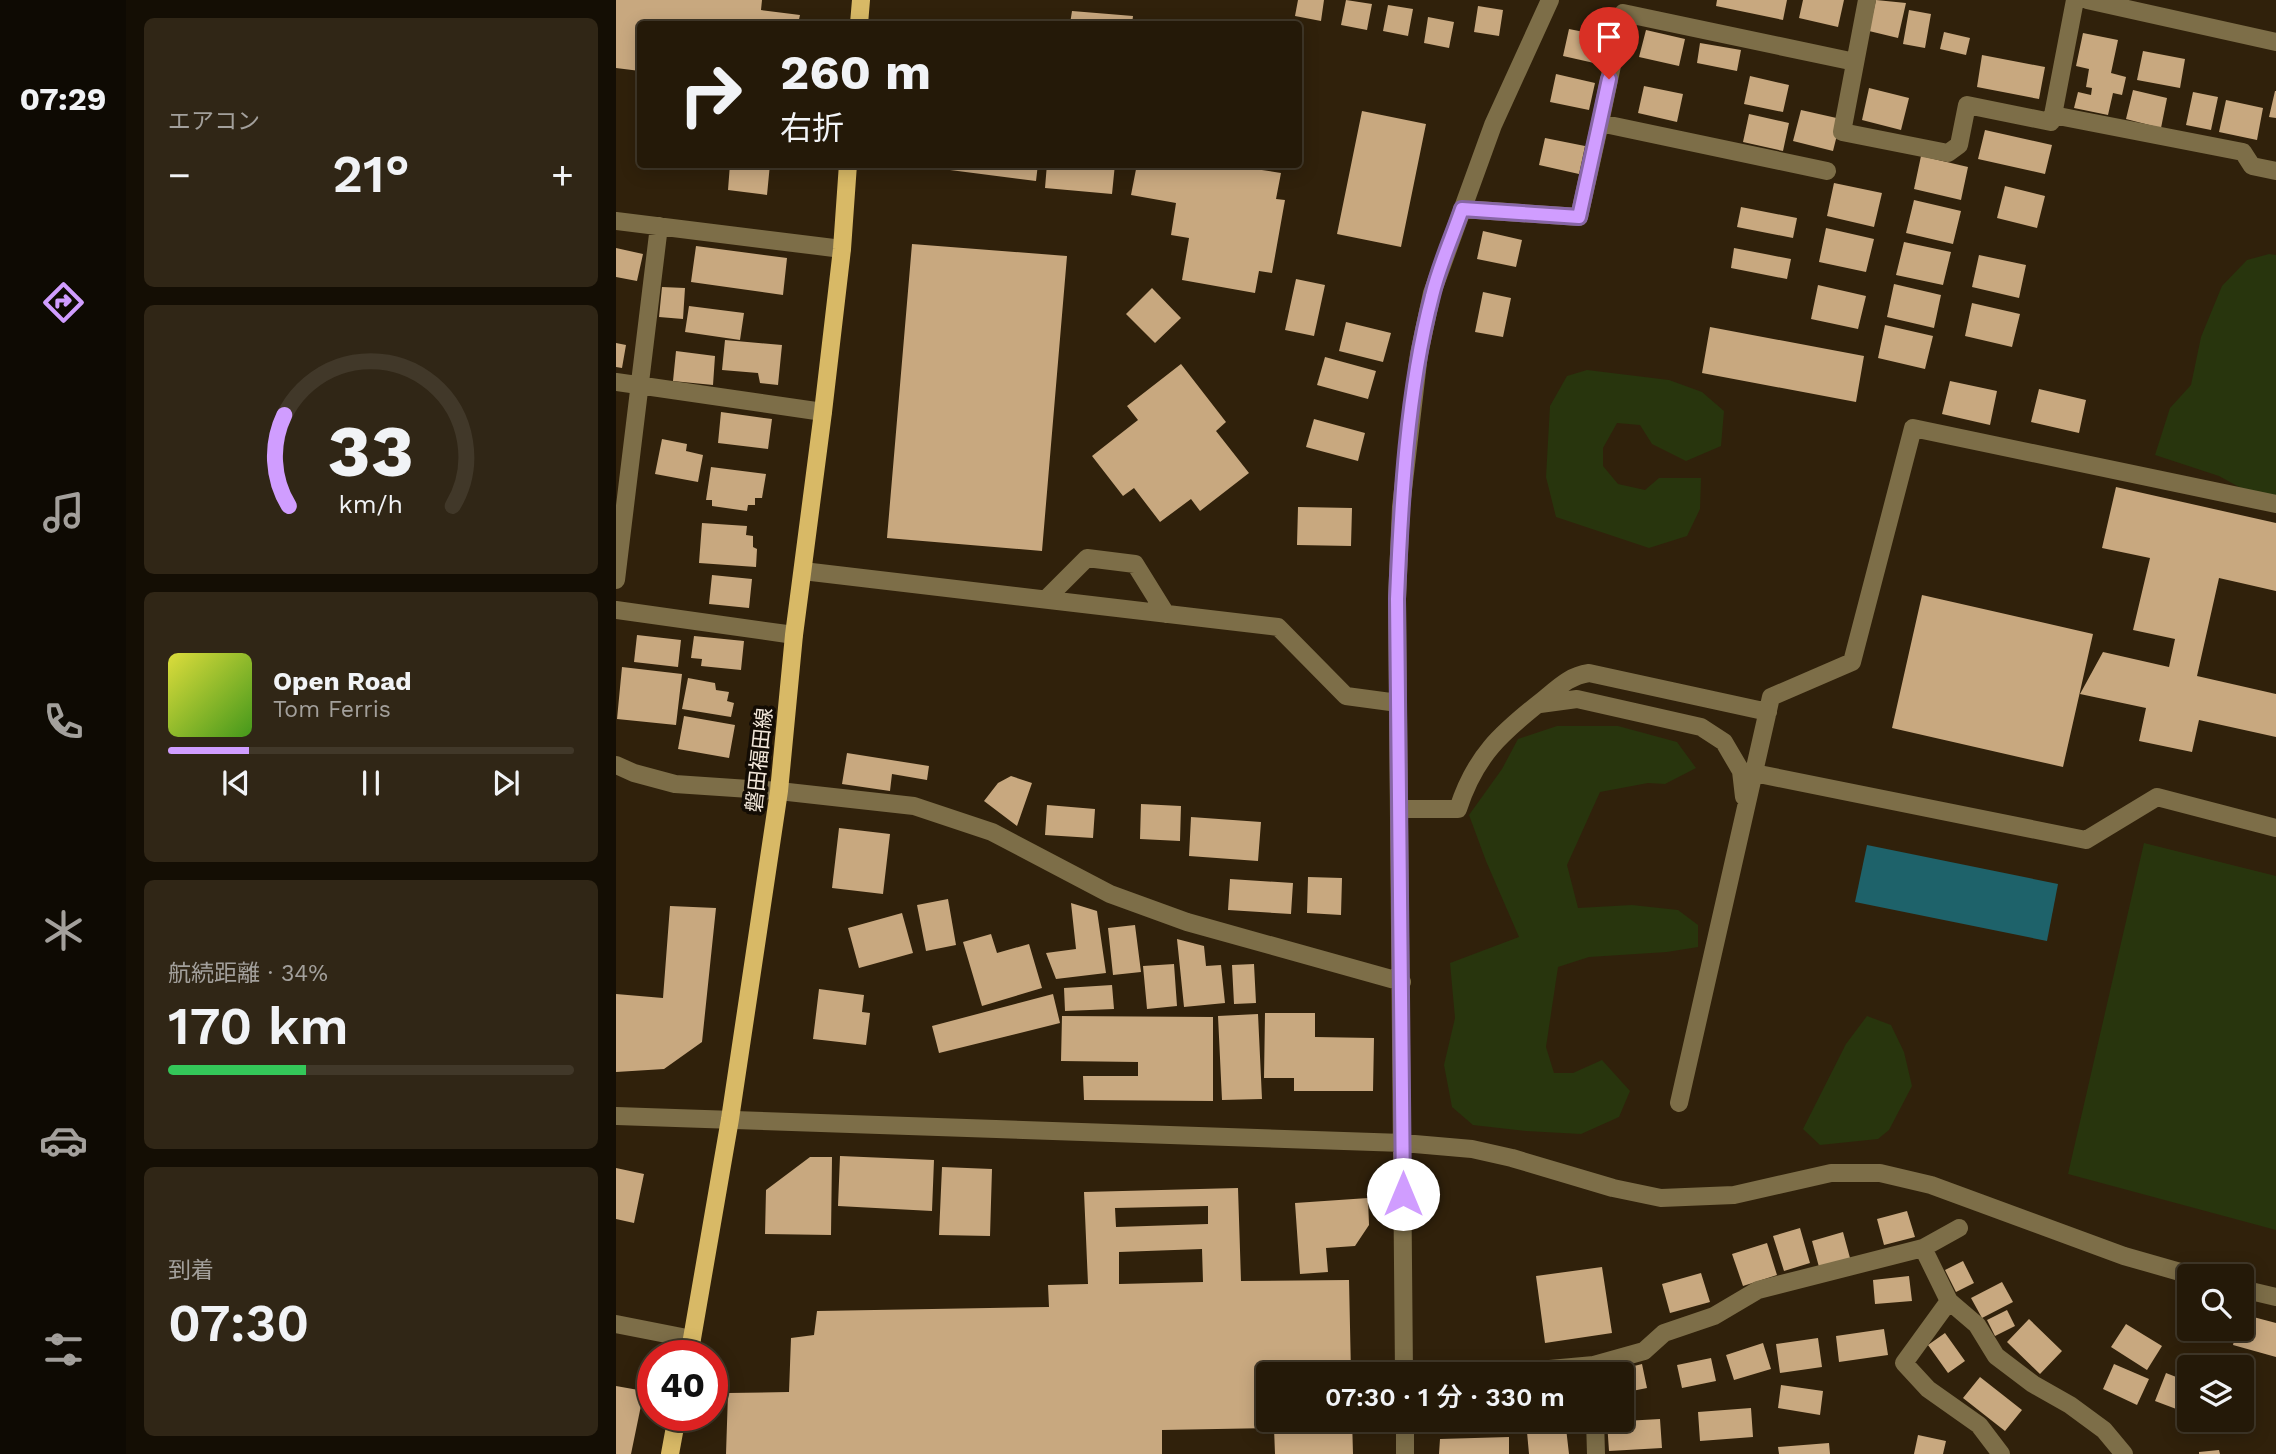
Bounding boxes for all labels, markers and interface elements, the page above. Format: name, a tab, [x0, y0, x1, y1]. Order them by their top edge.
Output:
pin	[1579, 7, 1639, 79]
icon: arrive	[1590, 18, 1628, 56]
text: 260 m	[780, 43, 931, 101]
icon: right	[665, 49, 756, 140]
text: 07:29	[19, 80, 107, 118]
text: エアコン	[168, 108, 260, 135]
text: 右折	[780, 109, 844, 147]
text: 21°	[332, 144, 410, 205]
text: −	[168, 153, 191, 197]
text: +	[551, 153, 574, 197]
icon: directions	[39, 278, 88, 327]
text: 33	[328, 408, 414, 494]
icon: music	[39, 488, 88, 537]
text: km/h	[339, 490, 403, 519]
text: Open Road	[273, 666, 411, 696]
text: Tom Ferris	[273, 696, 391, 723]
icon: phone	[39, 697, 88, 746]
street label: 磐田福田線	[741, 706, 777, 814]
icon: previous	[217, 764, 255, 802]
icon: pause	[352, 764, 390, 802]
icon: next	[487, 764, 525, 802]
icon: climate	[39, 906, 88, 955]
text: 航続距離 · 34%	[168, 960, 328, 987]
text: 170 km	[168, 996, 349, 1057]
icon: car	[39, 1116, 88, 1165]
position arrow	[1366, 1157, 1440, 1231]
text: 到着	[168, 1257, 214, 1284]
map controls	[2177, 1264, 2254, 1432]
button: search	[2177, 1264, 2254, 1341]
text: 07:30	[168, 1293, 309, 1354]
icon: filters	[39, 1325, 88, 1374]
speed limit sign: 40	[637, 1340, 728, 1431]
button: layers	[2177, 1355, 2254, 1432]
text: 07:30 · 1 分 · 330 m	[1325, 1382, 1565, 1412]

